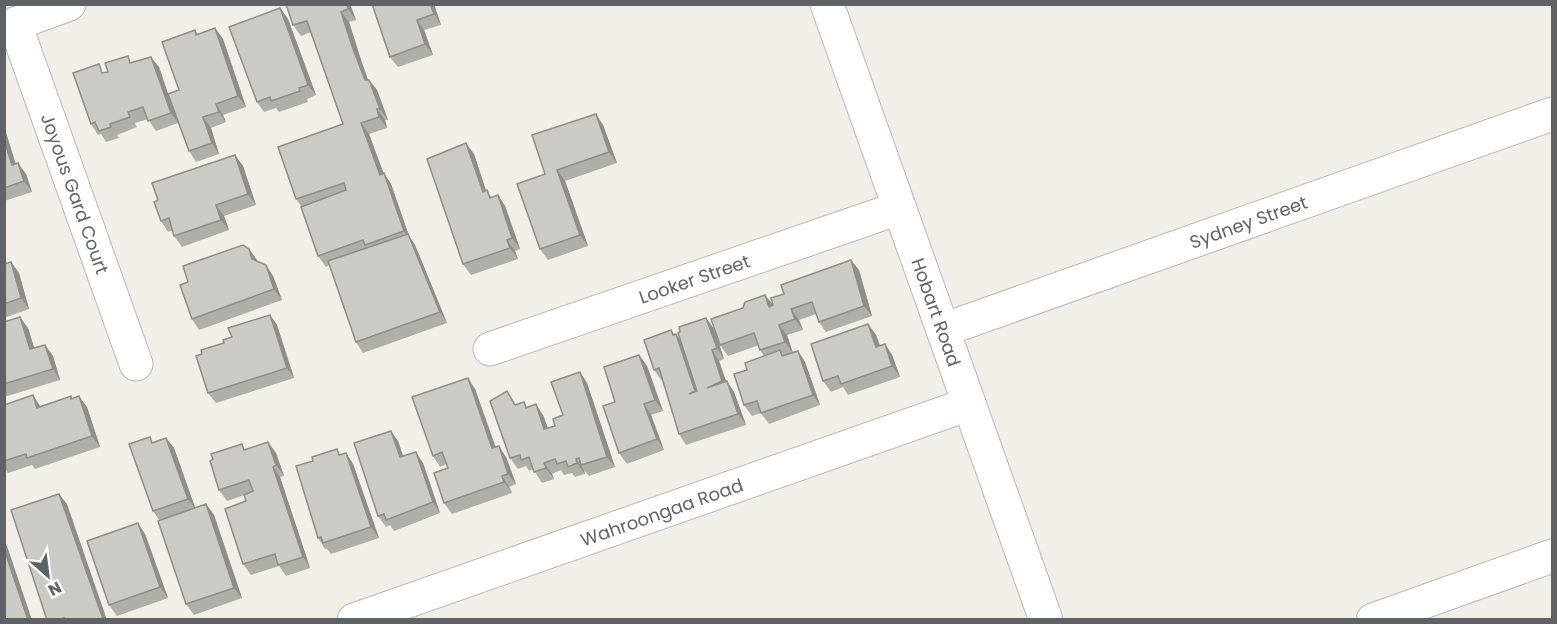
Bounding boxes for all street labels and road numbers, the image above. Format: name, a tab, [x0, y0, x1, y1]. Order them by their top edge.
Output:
street label: Joyous Gard Court	[35, 110, 115, 277]
street label: Sydney Street	[1186, 189, 1311, 254]
street label: Looker Street	[635, 248, 753, 309]
street label: Hobart Road	[906, 255, 967, 370]
street label: Wahroongaa Road	[577, 472, 746, 552]

